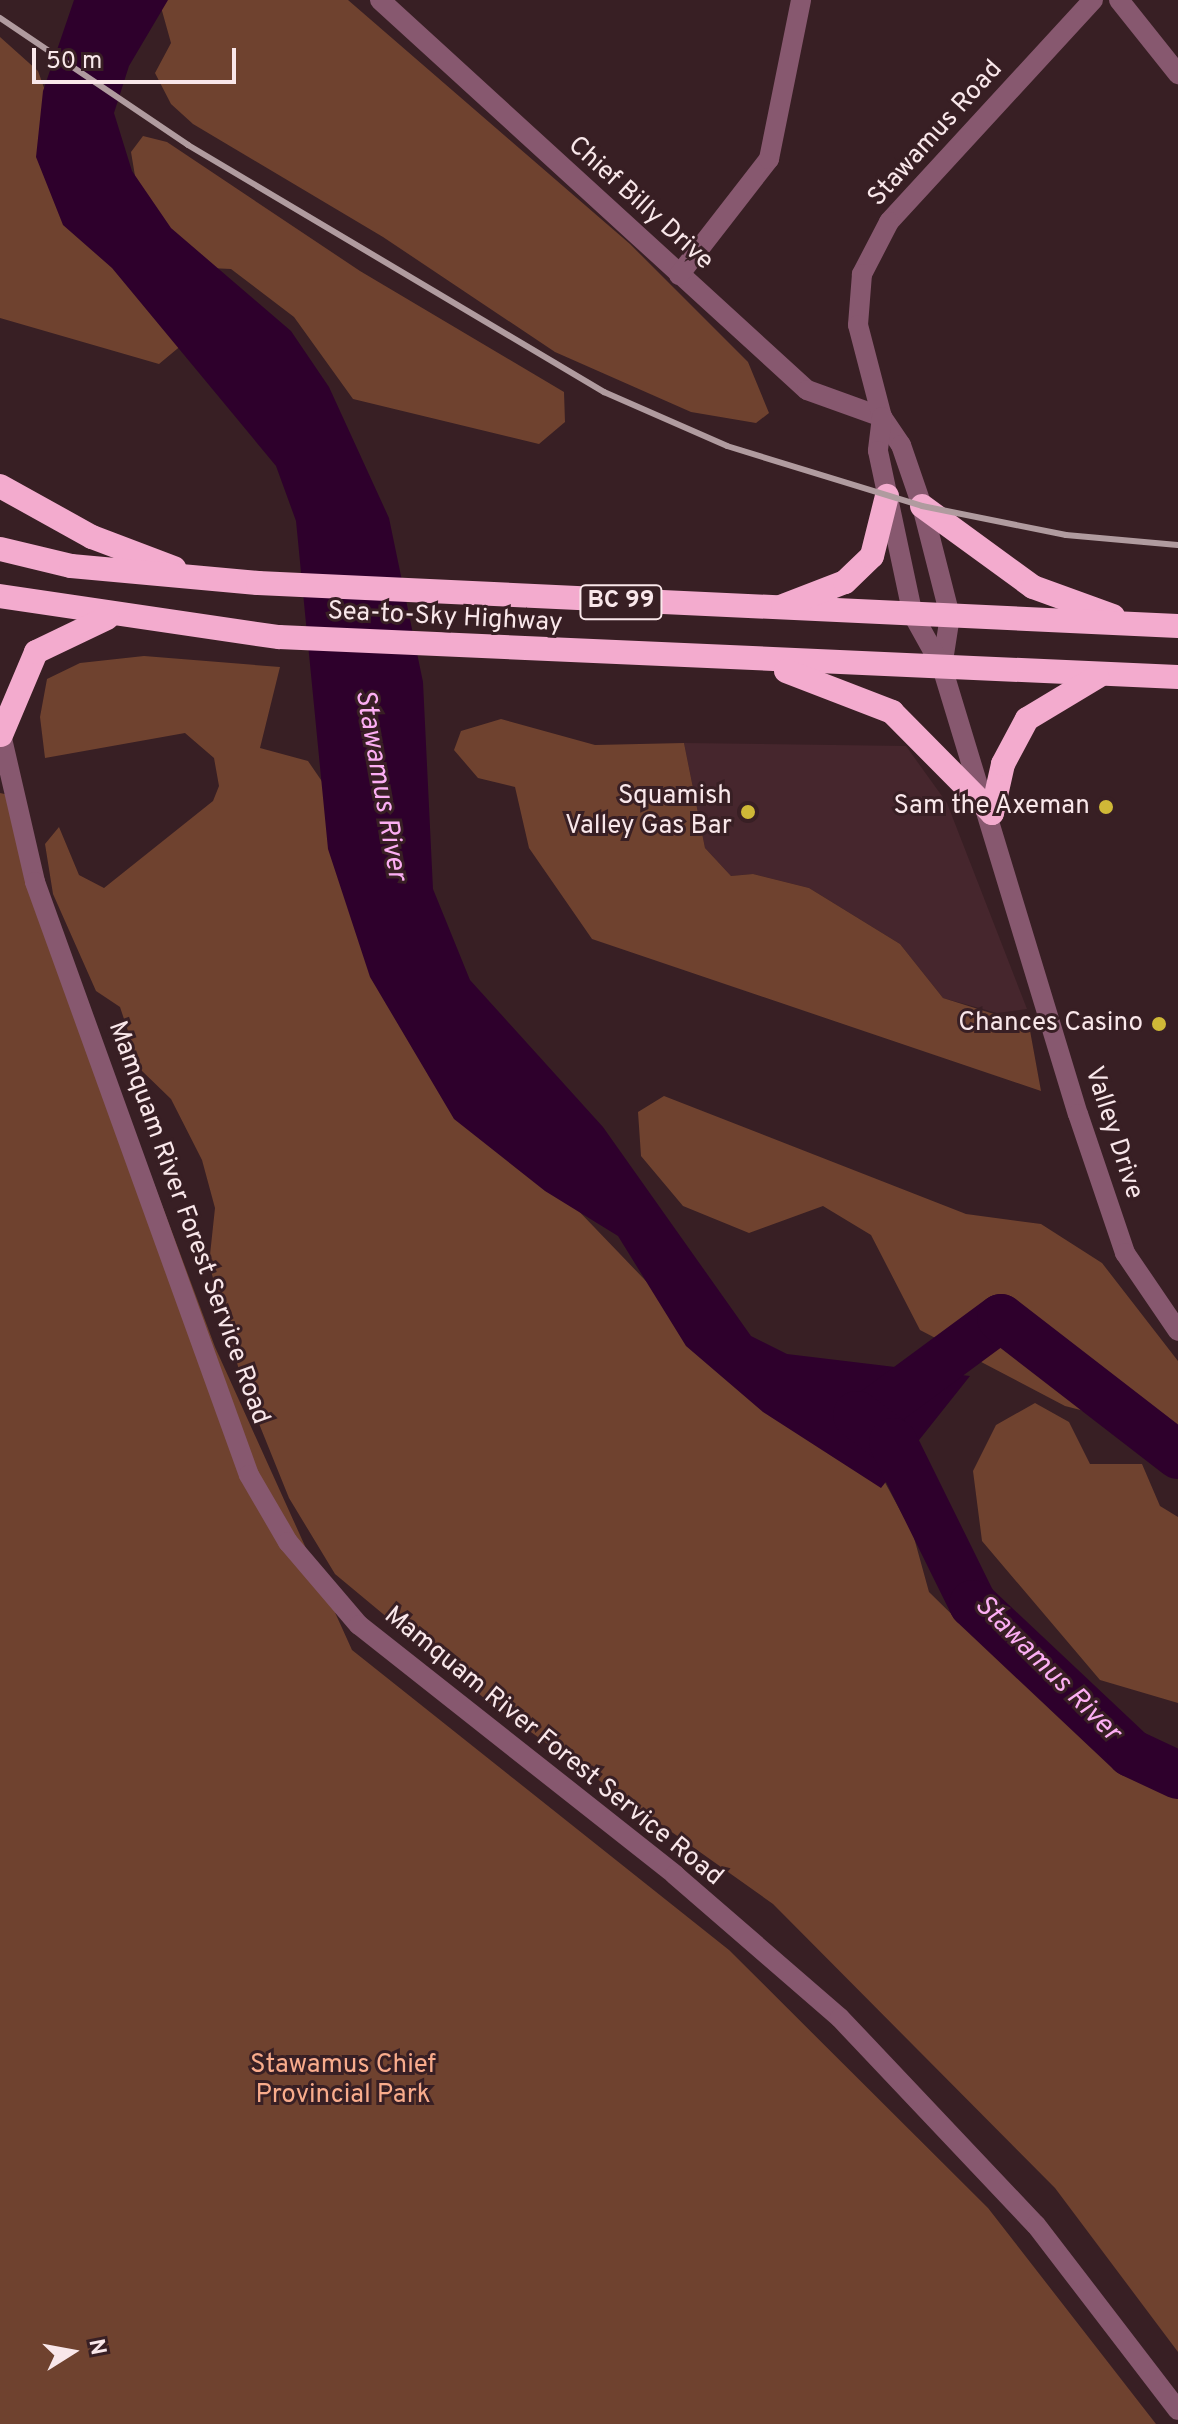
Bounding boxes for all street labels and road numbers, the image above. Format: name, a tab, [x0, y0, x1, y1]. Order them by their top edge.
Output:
street label: Stawamus Road	[862, 55, 1010, 213]
street label: Chief Billy Drive	[561, 130, 719, 278]
road number: BC 99	[579, 582, 663, 622]
street label: Sea-to-Sky Highway	[327, 596, 563, 640]
street label: Mamquam River Forest Service Road	[100, 1017, 276, 1429]
street label: Valley Drive	[1077, 1063, 1149, 1203]
street label: Mamquam River Forest Service Road	[377, 1601, 729, 1893]

